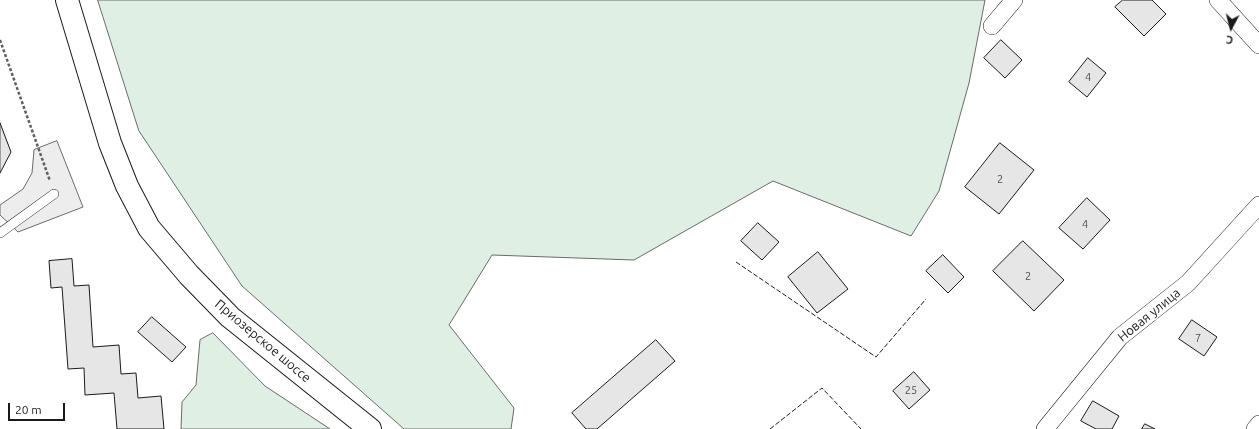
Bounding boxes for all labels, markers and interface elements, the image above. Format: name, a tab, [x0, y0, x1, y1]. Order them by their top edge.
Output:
north arrow	[1211, 8, 1251, 48]
text: С	[1225, 34, 1234, 46]
house number: 4	[1085, 70, 1091, 84]
house number: 2	[997, 172, 1003, 186]
house number: 4	[1082, 217, 1088, 231]
house number: 2	[1025, 269, 1031, 283]
street label: Новая улица	[1115, 285, 1183, 345]
street label: Приозерское шоссе	[212, 296, 314, 386]
house number: 7	[1195, 331, 1201, 345]
house number: 25	[905, 383, 917, 397]
scale bar	[10, 395, 67, 421]
text: 20 m	[15, 403, 42, 416]

